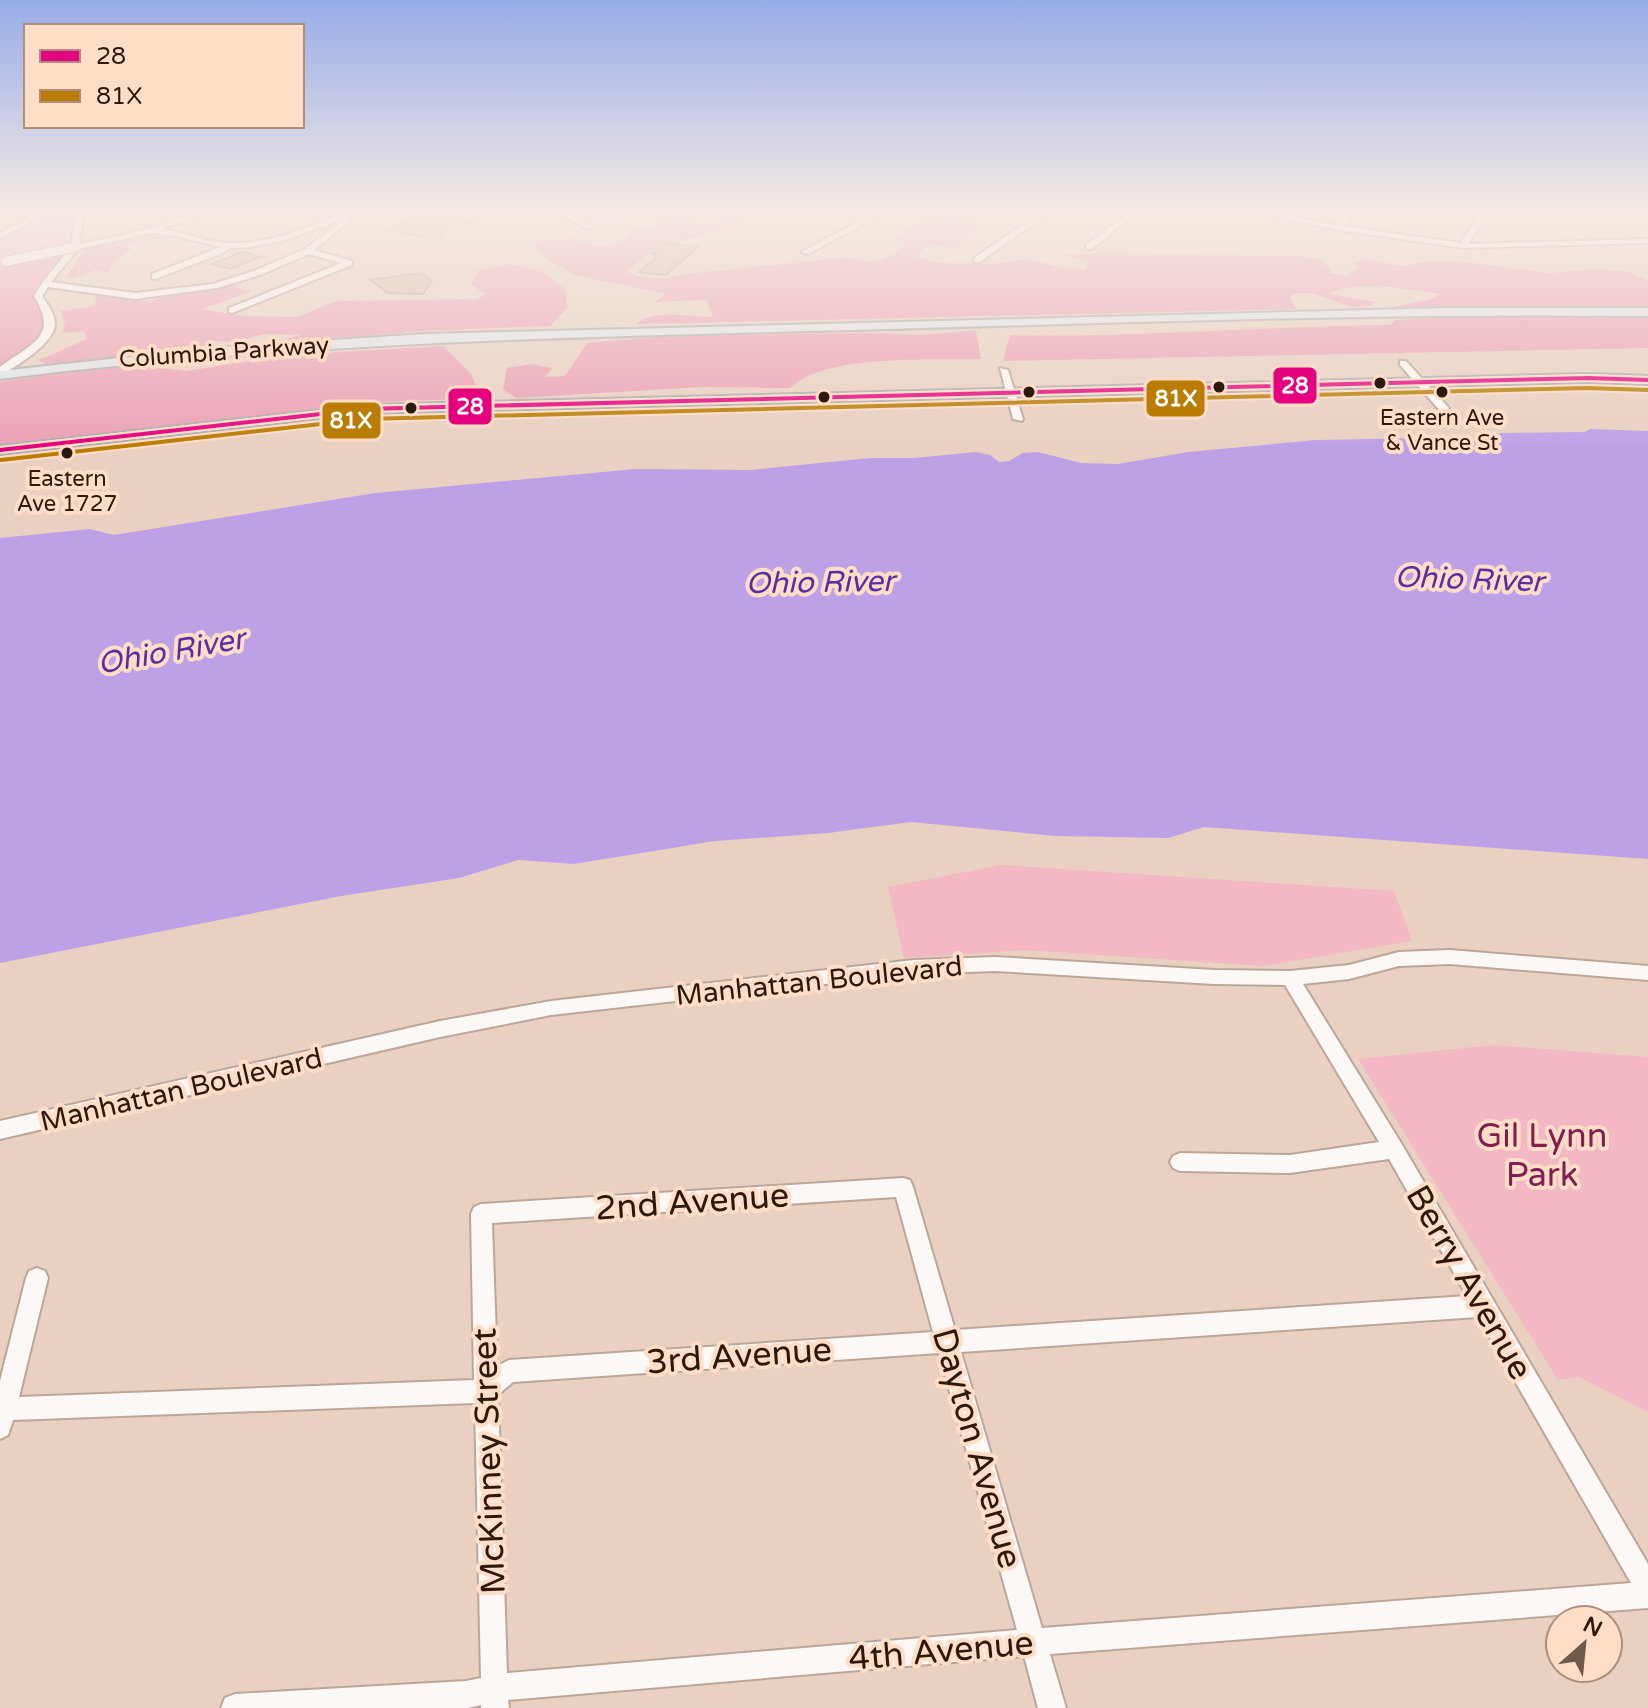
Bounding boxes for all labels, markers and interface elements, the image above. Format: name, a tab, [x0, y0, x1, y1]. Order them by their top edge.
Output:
legend	[24, 24, 304, 128]
text: 28	[96, 42, 126, 71]
text: 81X	[96, 82, 142, 111]
street label: Columbia Parkway	[118, 331, 330, 374]
line badge: 28	[1272, 366, 1318, 405]
text: 28	[1281, 373, 1309, 399]
unlabelled marker	[1372, 375, 1388, 391]
line badge: 81X	[1145, 379, 1206, 418]
unlabelled marker	[1211, 379, 1227, 395]
unlabelled marker	[1021, 384, 1037, 400]
marker: Eastern Ave & Vance St	[1434, 384, 1450, 400]
text: 81X	[1155, 386, 1197, 412]
line badge: 28	[447, 387, 493, 426]
unlabelled marker	[816, 389, 832, 405]
text: 28	[456, 394, 484, 420]
unlabelled marker	[403, 400, 419, 416]
line badge: 81X	[321, 401, 382, 440]
place label: Eastern Ave & Vance St	[1380, 405, 1504, 456]
text: 81X	[330, 408, 372, 434]
marker: Eastern Ave 1727	[59, 445, 75, 461]
place label: Eastern Ave 1727	[17, 466, 117, 517]
water label: Ohio River	[1394, 558, 1548, 601]
water label: Ohio River	[745, 563, 898, 602]
water label: Ohio River	[95, 620, 251, 683]
street label: Manhattan Boulevard	[674, 949, 964, 1013]
street label: Manhattan Boulevard	[37, 1041, 325, 1139]
park label: Gil Lynn Park	[1477, 1116, 1607, 1196]
street label: 2nd Avenue	[594, 1175, 790, 1230]
street label: Berry Avenue	[1397, 1178, 1541, 1387]
street label: Dayton Avenue	[923, 1324, 1030, 1573]
street label: McKinney Street	[464, 1327, 515, 1595]
street label: 3rd Avenue	[645, 1330, 833, 1383]
north arrow	[1544, 1604, 1624, 1684]
text: N	[1579, 1611, 1606, 1643]
street label: 4th Avenue	[847, 1623, 1035, 1680]

